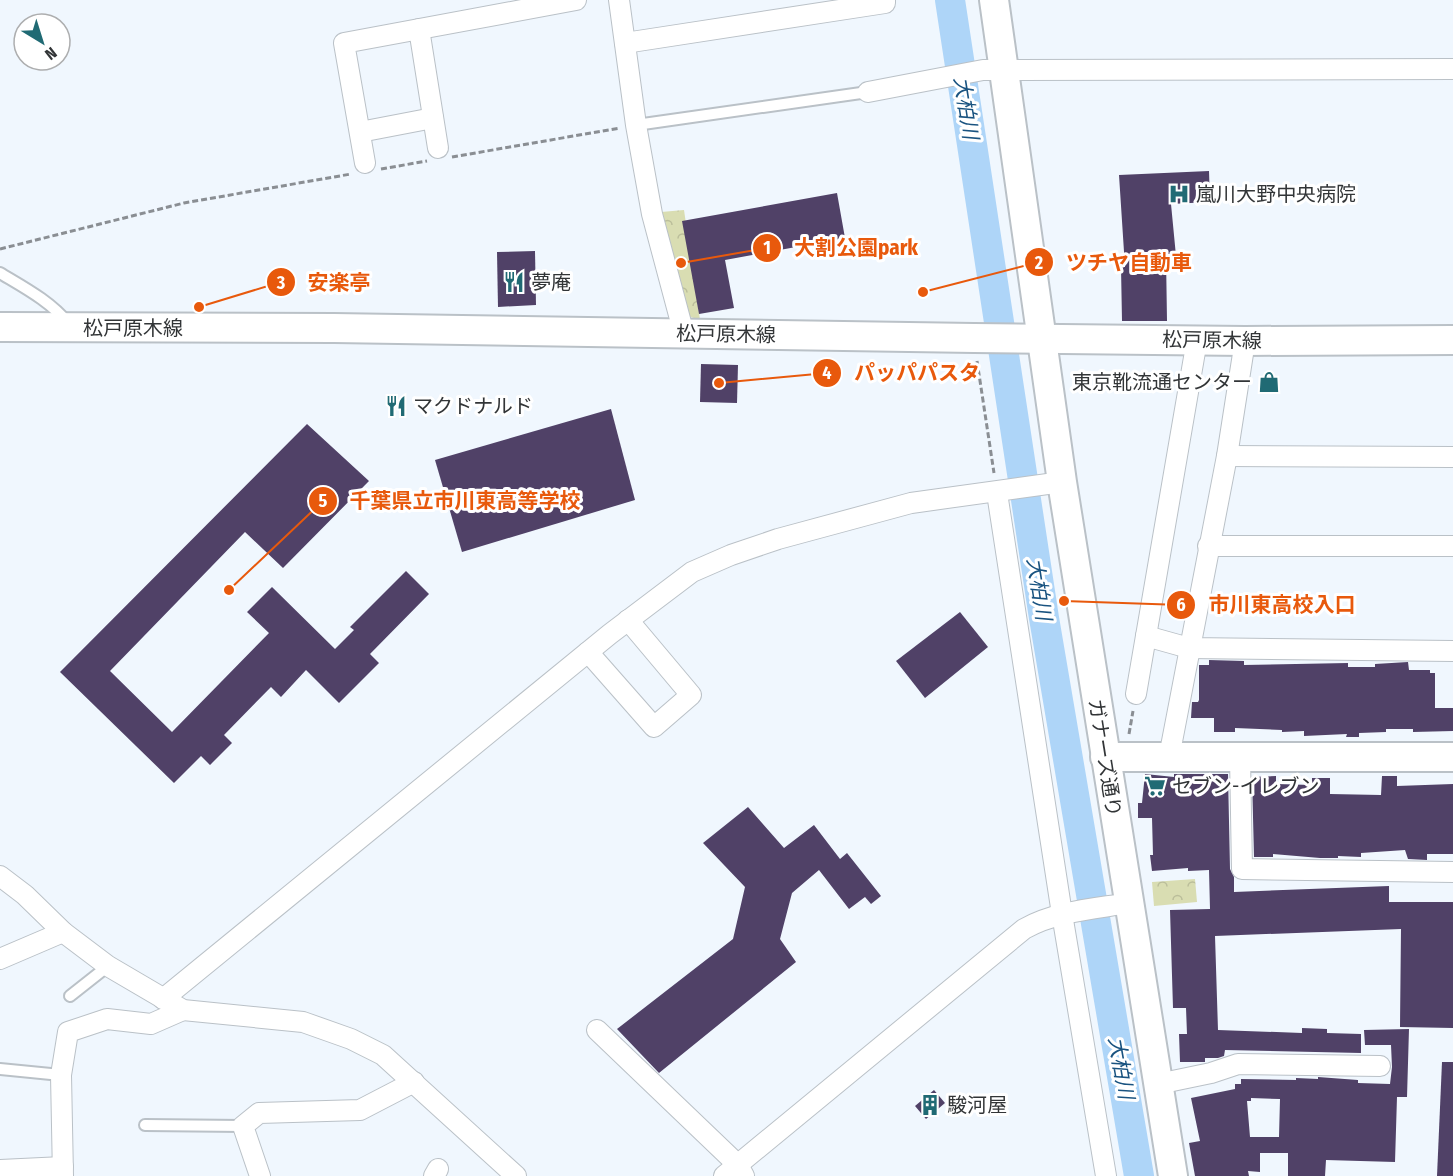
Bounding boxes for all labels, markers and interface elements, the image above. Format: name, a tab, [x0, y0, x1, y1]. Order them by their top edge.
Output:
north arrow	[12, 12, 72, 72]
text: N	[41, 43, 61, 64]
water label: 大柏川	[948, 75, 984, 143]
hospital icon: 嵐川大野中央病院	[1167, 182, 1191, 206]
place label: 嵐川大野中央病院	[1196, 182, 1356, 206]
callout: 大割公園park	[752, 228, 930, 267]
text: 大割公園park	[794, 235, 918, 261]
text: 1	[763, 237, 771, 259]
callout: ツチヤ自動車	[1024, 243, 1204, 282]
text: ツチヤ自動車	[1066, 250, 1192, 276]
text: 2	[1034, 252, 1043, 274]
callout: 安楽亭	[266, 263, 383, 302]
text: 安楽亭	[308, 270, 371, 296]
restaurant icon: 夢庵	[502, 270, 526, 294]
place label: 夢庵	[531, 270, 571, 294]
text: 3	[276, 272, 286, 294]
street label: 松戸原木線	[83, 316, 183, 340]
street label: 松戸原木線	[676, 321, 776, 347]
street label: 松戸原木線	[1162, 327, 1262, 353]
callout: パッパパスタ	[812, 353, 992, 392]
text: パッパパスタ	[854, 360, 980, 386]
text: 4	[822, 362, 832, 384]
place label: 東京靴流通センター	[1072, 370, 1252, 394]
shop icon: 東京靴流通センター	[1257, 370, 1281, 394]
restaurant icon: マクドナルド	[384, 394, 408, 418]
place label: マクドナルド	[413, 394, 533, 418]
callout: 千葉県立市川東高等学校	[308, 482, 593, 521]
text: 千葉県立市川東高等学校	[350, 488, 581, 514]
text: 5	[319, 490, 328, 512]
water label: 大柏川	[1021, 556, 1057, 624]
callout: 市川東高校入口	[1166, 585, 1367, 624]
text: 市川東高校入口	[1209, 592, 1356, 618]
text: 6	[1176, 594, 1186, 616]
street label: ガナーズ通り	[1084, 697, 1126, 819]
supermarket icon: セブン-イレブン	[1143, 774, 1167, 798]
place label: セブン-イレブン	[1172, 774, 1319, 798]
water label: 大柏川	[1103, 1035, 1140, 1103]
building icon: 駿河屋	[918, 1093, 942, 1117]
place label: 駿河屋	[947, 1093, 1007, 1117]

